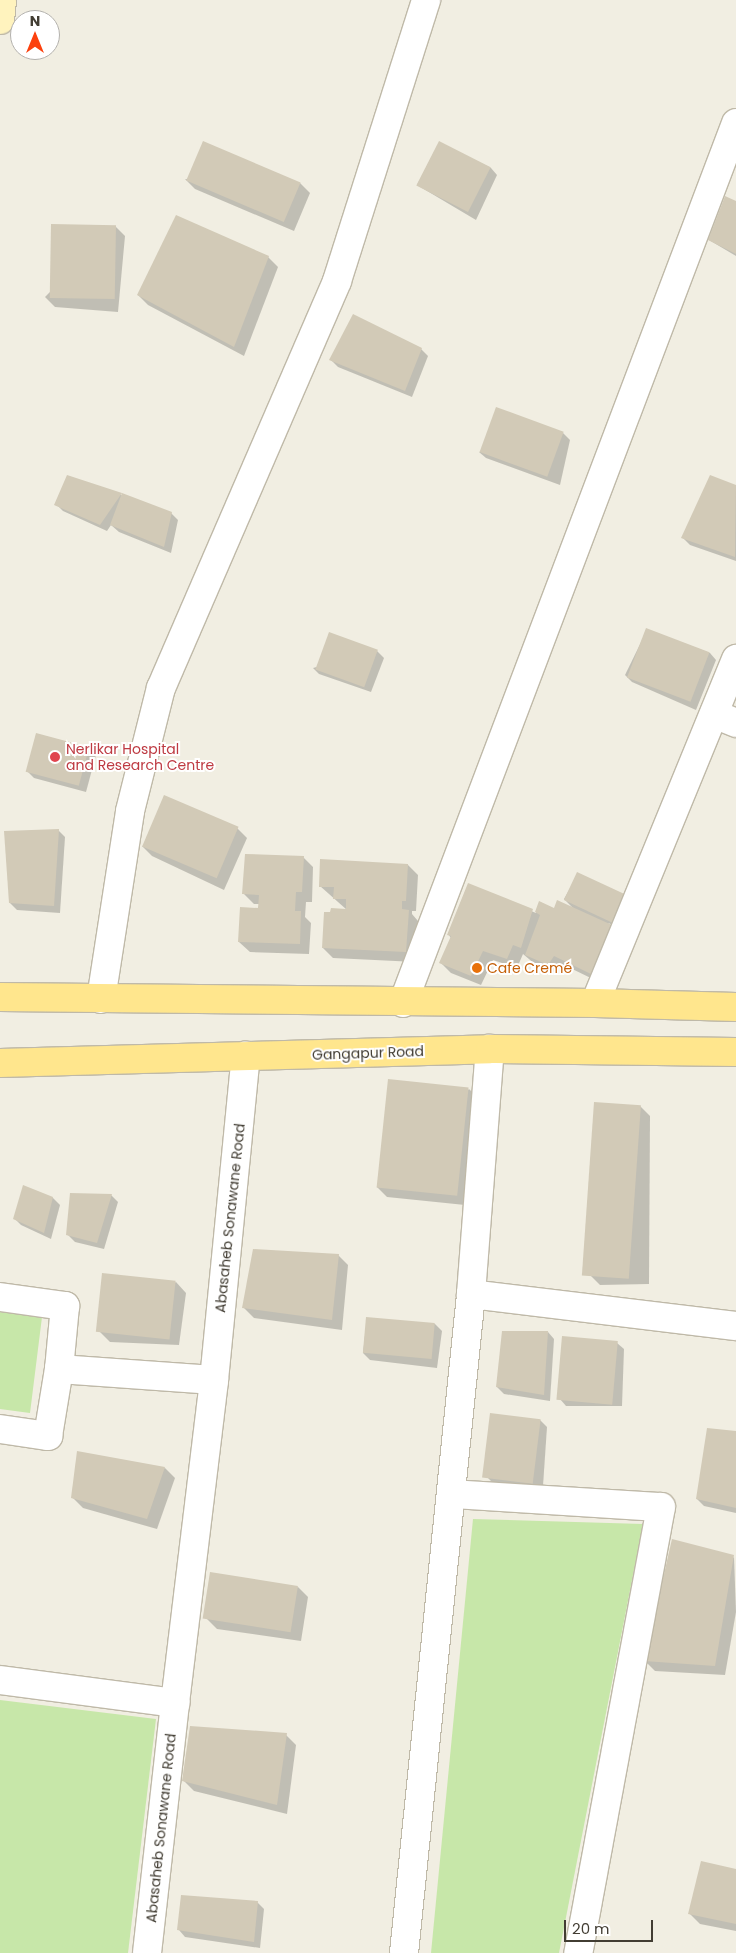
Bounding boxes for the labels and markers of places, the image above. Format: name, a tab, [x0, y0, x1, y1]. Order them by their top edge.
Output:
place label: Nerlikar Hospital and Research Centre	[66, 741, 214, 774]
marker: Nerlikar Hospital and Research Centre	[48, 750, 62, 764]
place label: Cafe Cremé	[487, 960, 572, 976]
marker: Cafe Cremé	[471, 962, 483, 974]

